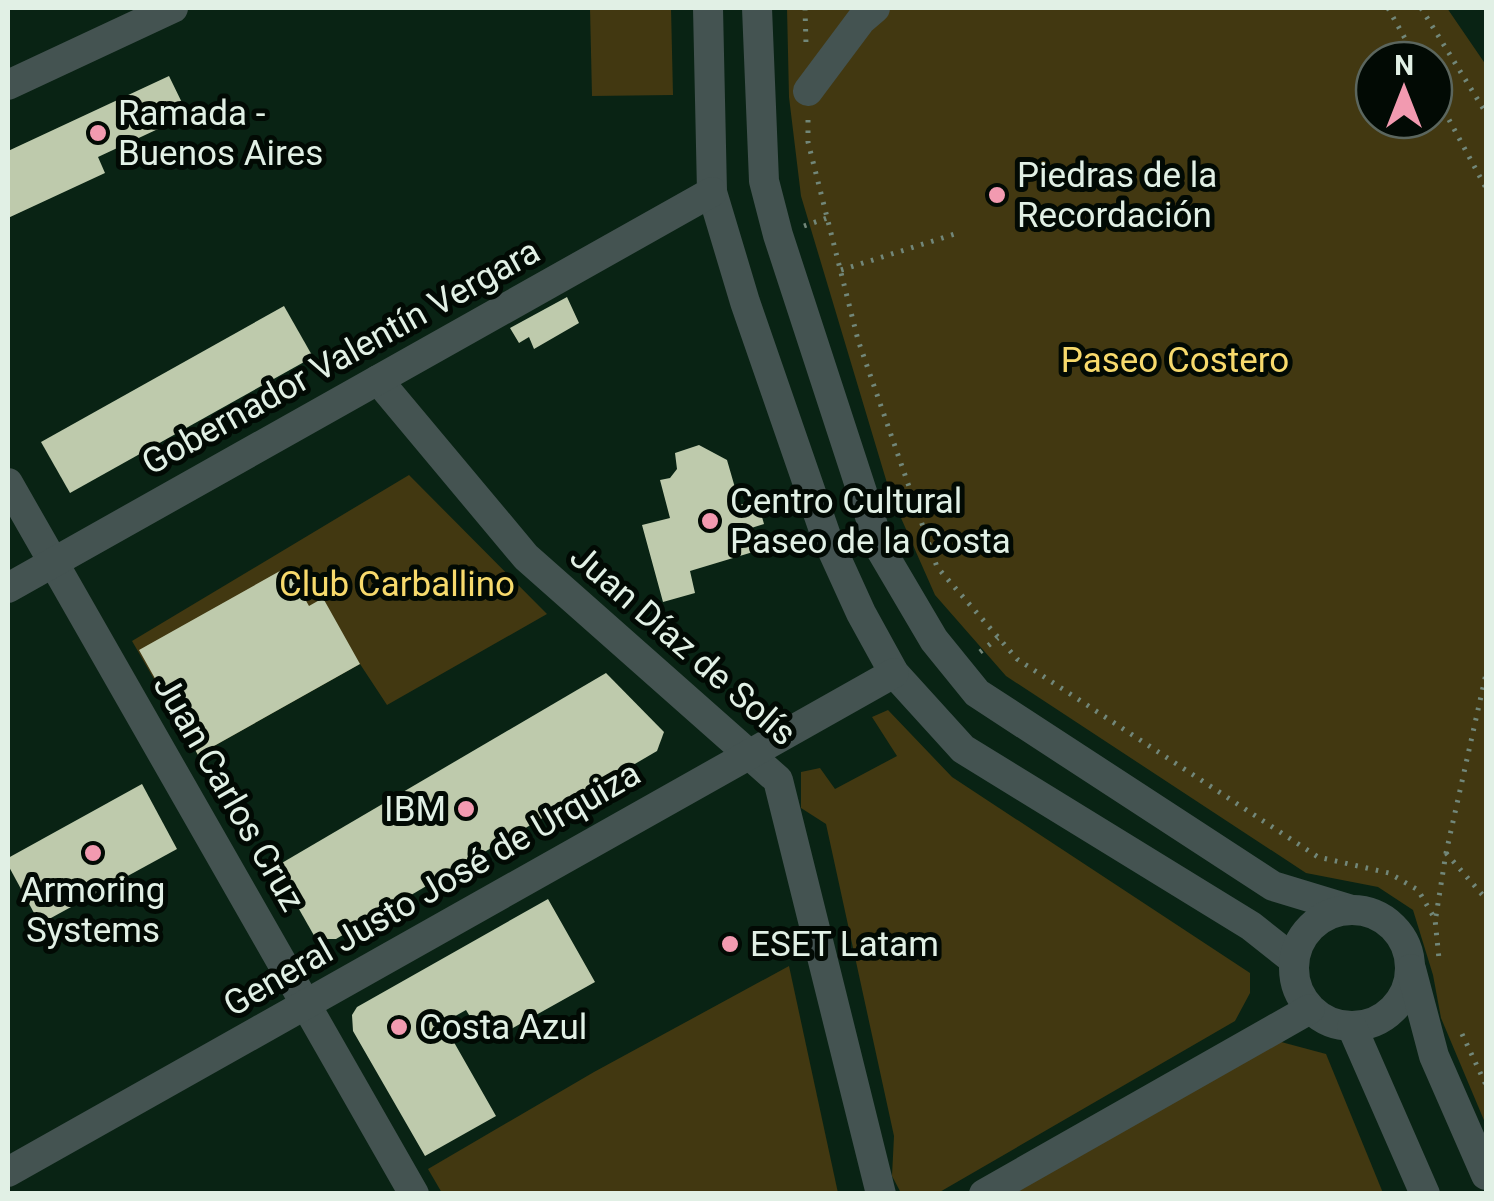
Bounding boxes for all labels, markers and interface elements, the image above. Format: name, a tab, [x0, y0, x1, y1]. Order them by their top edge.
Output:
north arrow	[1354, 40, 1454, 140]
text: N	[1394, 49, 1414, 82]
place label: Ramada - Buenos Aires	[118, 93, 323, 174]
marker: Ramada - Buenos Aires	[87, 122, 109, 144]
place label: Piedras de la Recordación	[1017, 155, 1217, 236]
marker: Piedras de la Recordación	[986, 184, 1008, 206]
street label: Gobernador Valentín Vergara	[135, 230, 547, 484]
park label: Paseo Costero	[1061, 340, 1289, 381]
place label: Centro Cultural Paseo de la Costa	[730, 481, 1011, 562]
marker: Centro Cultural Paseo de la Costa	[699, 510, 721, 532]
street label: Juan Díaz de Solís	[562, 536, 804, 754]
park label: Club Carballino	[279, 564, 515, 605]
street label: Juan Carlos Cruz	[145, 668, 313, 918]
street label: General Justo José de Urquiza	[216, 753, 648, 1025]
place label: IBM	[384, 789, 446, 830]
marker: IBM	[455, 798, 477, 820]
marker: Armoring Systems	[82, 842, 104, 864]
place label: Armoring Systems	[21, 870, 165, 951]
place label: ESET Latam	[750, 924, 939, 965]
marker: ESET Latam	[719, 933, 741, 955]
place label: Costa Azul	[419, 1007, 587, 1048]
marker: Costa Azul	[388, 1016, 410, 1038]

